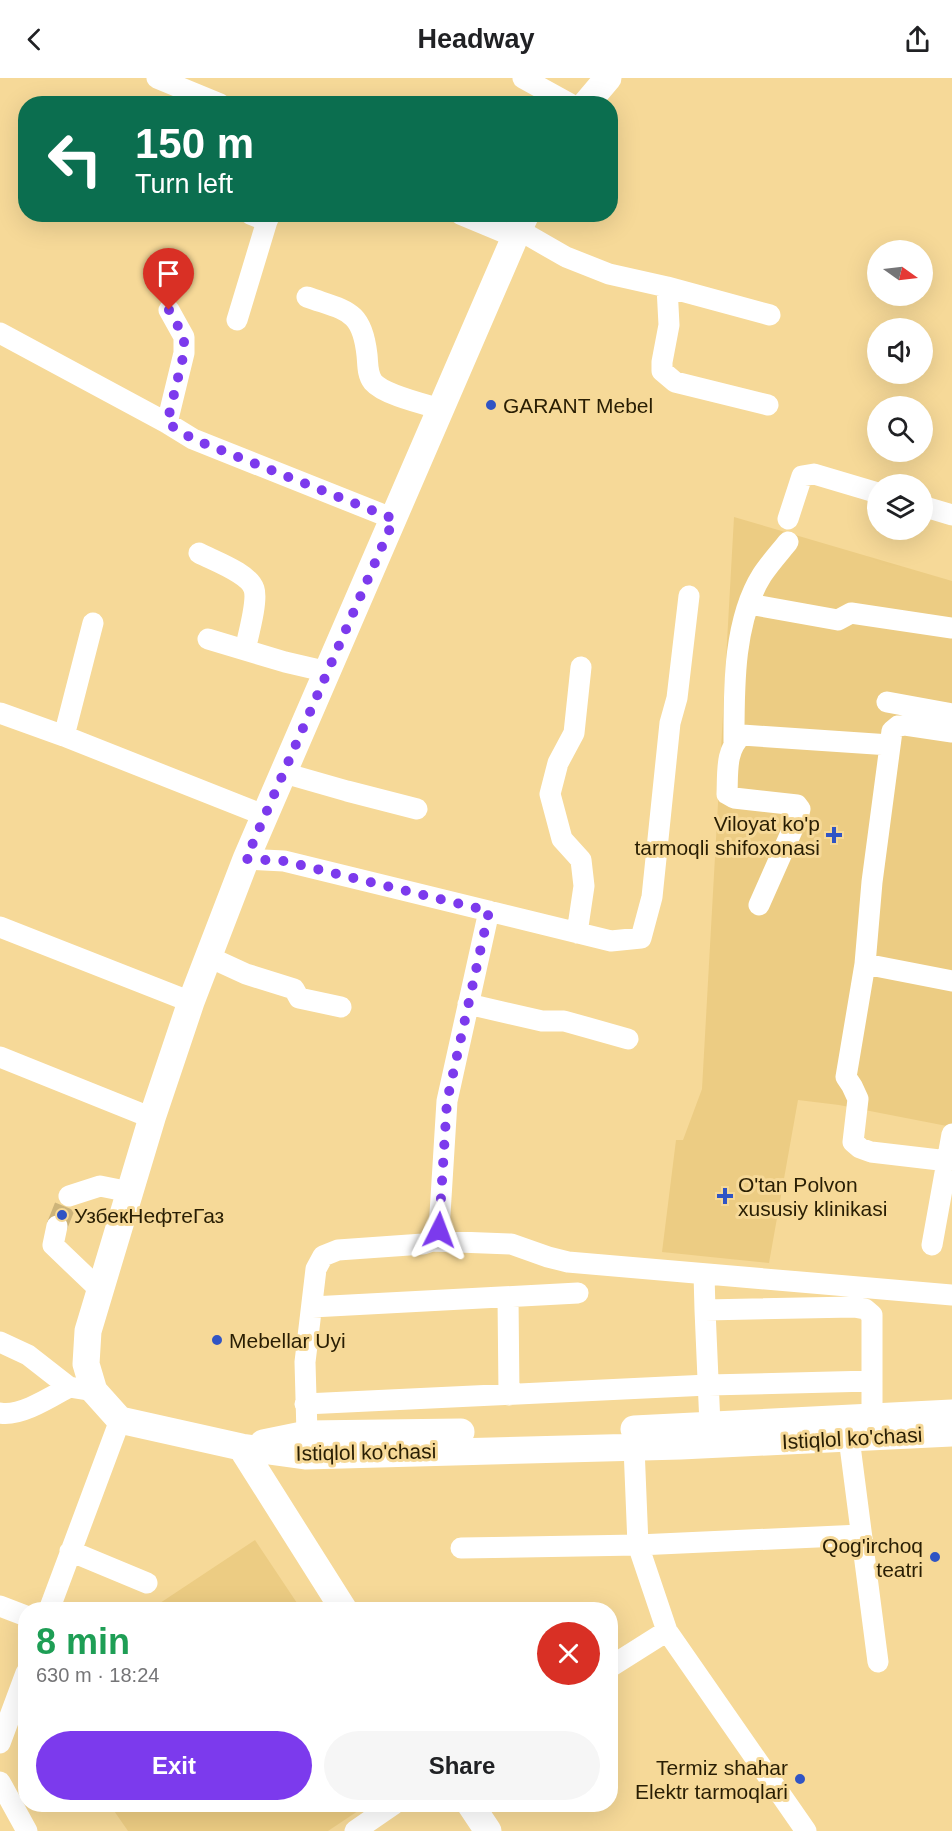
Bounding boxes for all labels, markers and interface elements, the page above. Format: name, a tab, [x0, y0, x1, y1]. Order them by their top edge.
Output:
icon: back	[18, 23, 51, 56]
icon: share	[901, 23, 934, 56]
text: Headway	[417, 24, 535, 54]
icon: left	[36, 120, 114, 198]
text: 150 m	[135, 120, 254, 167]
text: Turn left	[135, 169, 233, 199]
north arrow	[867, 240, 933, 306]
map controls	[867, 240, 933, 540]
pin	[143, 248, 194, 310]
icon: arrive	[152, 257, 185, 290]
button: sound	[867, 318, 933, 384]
place label: GARANT Mebel	[503, 394, 653, 417]
button: search	[867, 396, 933, 462]
marker: GARANT Mebel	[484, 398, 498, 412]
button: layers	[867, 474, 933, 540]
place label: Viloyat ko'p tarmoqli shifoxonasi	[634, 812, 820, 859]
marker: Viloyat ko'p tarmoqli shifoxonasi	[825, 826, 843, 844]
place label: O'tan Polvon xususiy klinikasi	[738, 1173, 887, 1220]
marker: O'tan Polvon xususiy klinikasi	[716, 1187, 734, 1205]
position arrow	[407, 1198, 471, 1262]
place label: УзбекНефтеГаз	[74, 1204, 224, 1227]
marker: УзбекНефтеГаз	[55, 1208, 69, 1222]
place label: Mebellar Uyi	[229, 1329, 346, 1352]
marker: Mebellar Uyi	[210, 1333, 224, 1347]
street label: Istiqlol ko'chasi	[781, 1423, 923, 1453]
street label: Istiqlol ko'chasi	[296, 1439, 436, 1465]
place label: Qog'irchoq teatri	[822, 1534, 923, 1581]
marker: Qog'irchoq teatri	[928, 1550, 942, 1564]
text: 8 min	[36, 1621, 130, 1662]
button: close	[537, 1622, 600, 1685]
text: 630 m · 18:24	[36, 1664, 159, 1686]
button: Exit	[36, 1731, 312, 1800]
button: Share	[324, 1731, 600, 1800]
place label: Termiz shahar Elektr tarmoqlari	[635, 1756, 788, 1803]
marker: Termiz shahar Elektr tarmoqlari	[793, 1772, 807, 1786]

